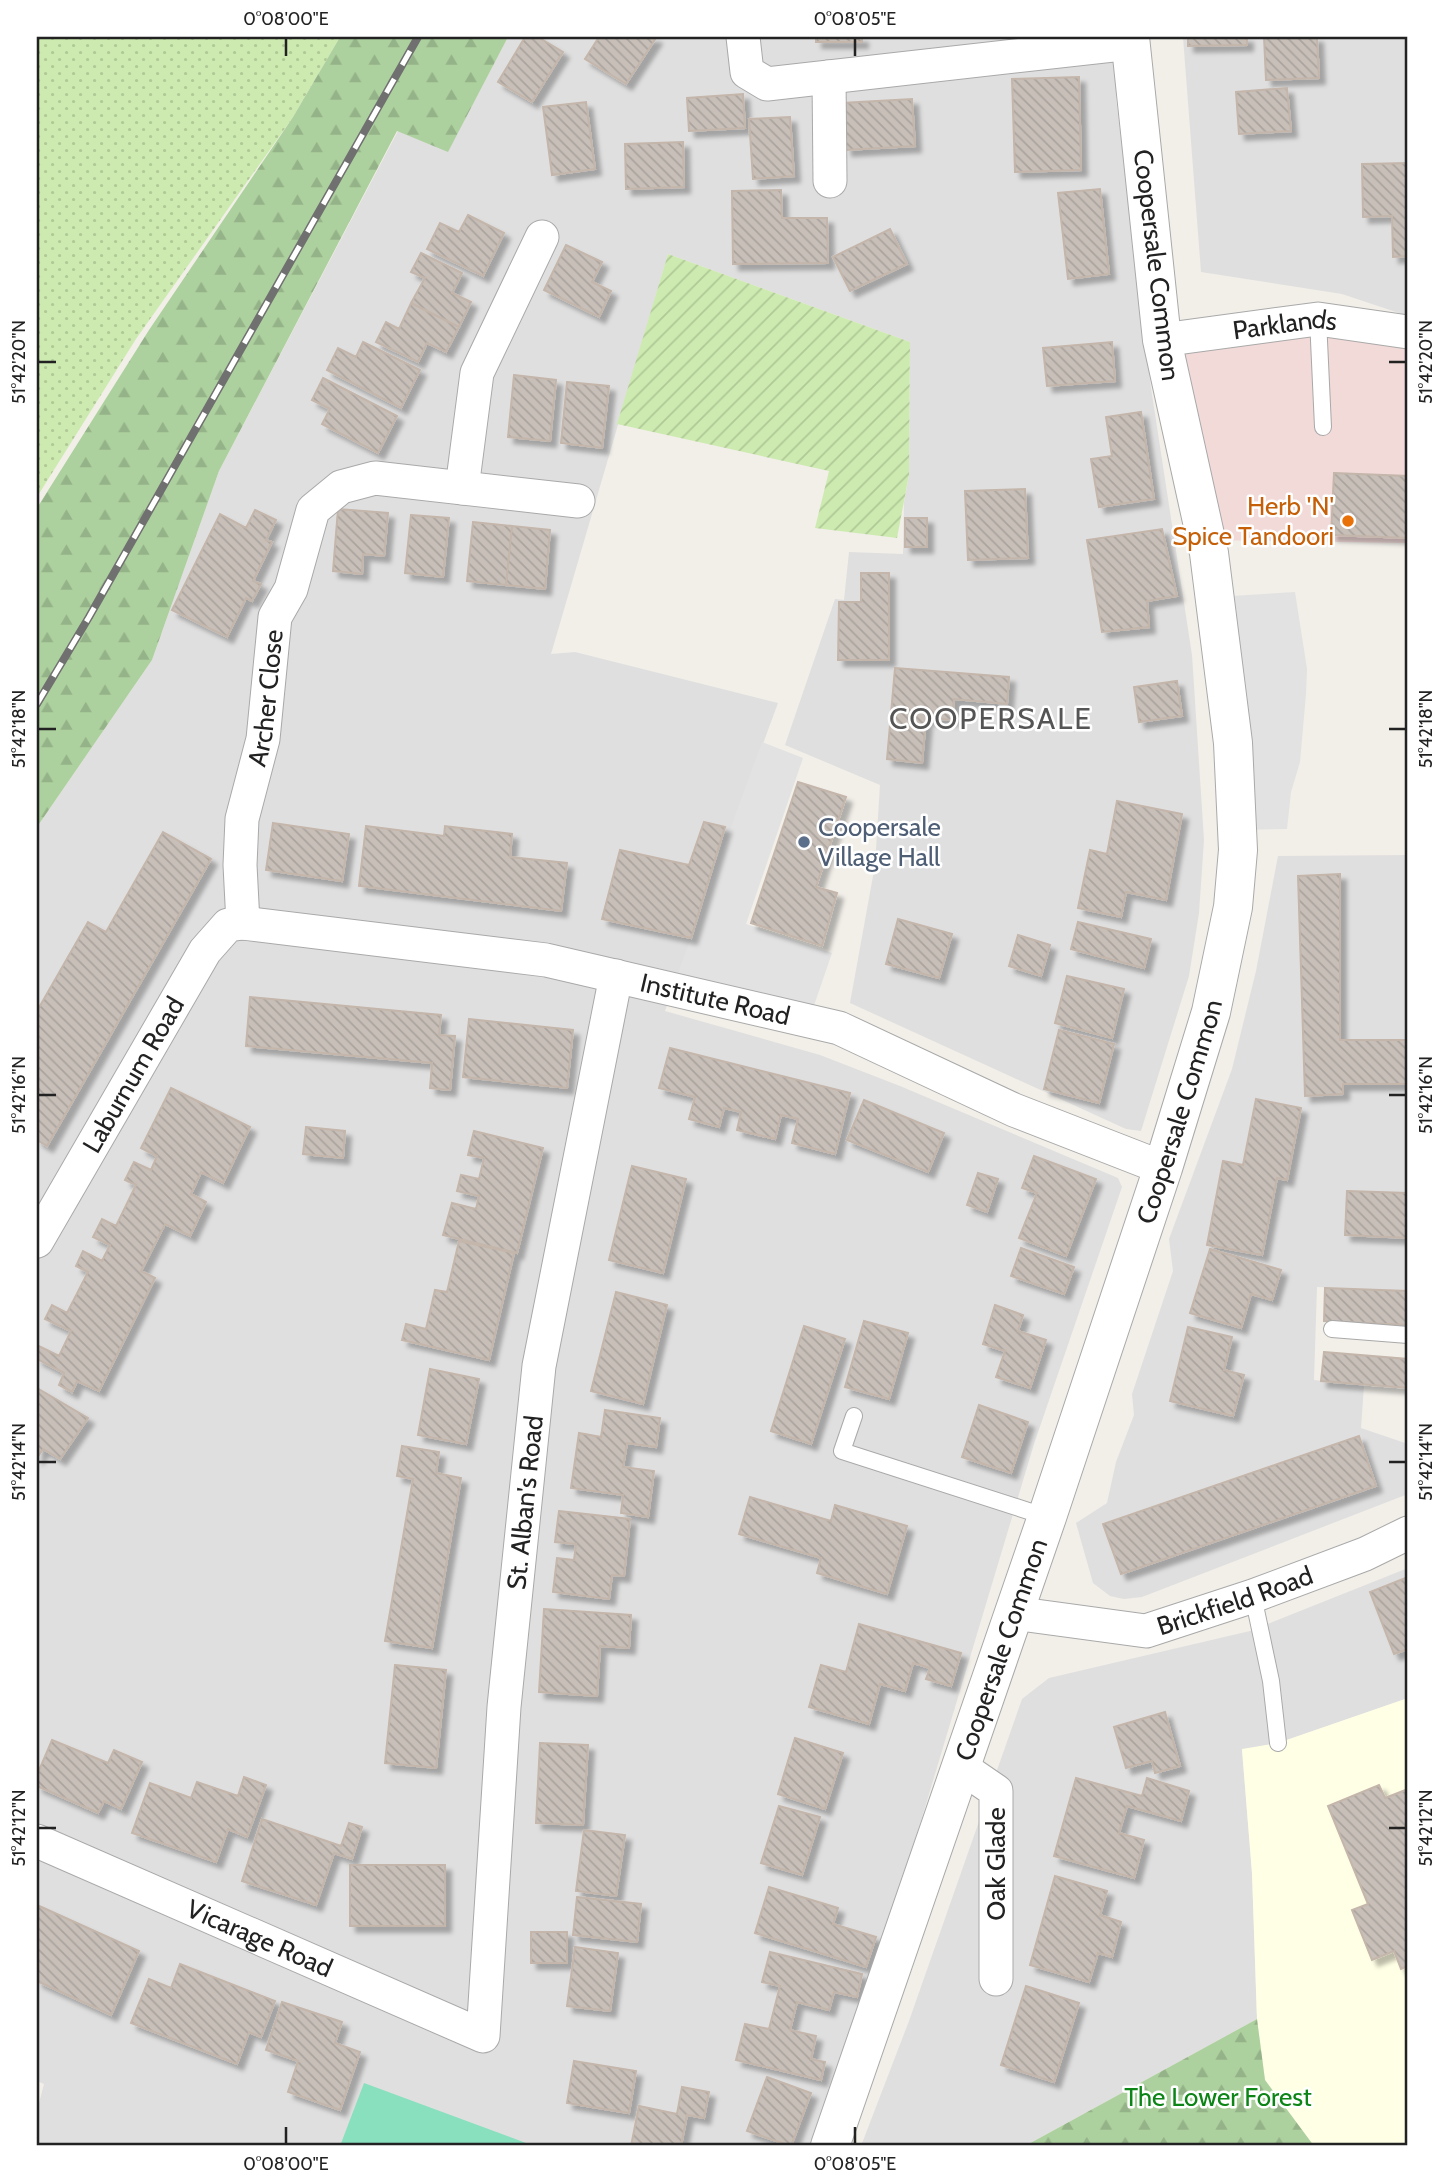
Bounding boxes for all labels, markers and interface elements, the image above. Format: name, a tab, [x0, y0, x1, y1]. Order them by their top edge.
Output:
text: 0°08'00"E	[243, 8, 329, 30]
text: 0°08'05"E	[814, 8, 896, 30]
street label: Coopersale Common	[1127, 147, 1187, 383]
street label: Parklands	[1231, 302, 1340, 346]
text: 51°42'20"N	[8, 320, 30, 404]
text: 51°42'20"N	[1415, 320, 1437, 404]
place label: Herb 'N' Spice Tandoori	[1172, 490, 1334, 552]
marker: Herb 'N' Spice Tandoori	[1340, 513, 1356, 529]
street label: Archer Close	[241, 628, 290, 770]
text: 51°42'18"N	[8, 690, 30, 768]
text: 51°42'18"N	[1415, 690, 1437, 768]
district label: COOPERSALE	[889, 700, 1093, 737]
place label: Coopersale Village Hall	[818, 811, 941, 873]
marker: Coopersale Village Hall	[796, 834, 812, 850]
street label: Institute Road	[637, 966, 793, 1032]
street label: Laburnum Road	[76, 991, 191, 1159]
street label: Coopersale Common	[1130, 997, 1229, 1228]
text: 51°42'16"N	[8, 1056, 30, 1134]
text: 51°42'16"N	[1415, 1056, 1437, 1134]
street label: St. Alban's Road	[500, 1414, 550, 1591]
text: 51°42'14"N	[8, 1423, 30, 1501]
text: 51°42'14"N	[1415, 1423, 1437, 1501]
street label: Coopersale Common	[948, 1534, 1054, 1765]
street label: Brickfield Road	[1153, 1559, 1317, 1642]
text: 51°42'12"N	[8, 1789, 30, 1867]
text: 51°42'12"N	[1415, 1789, 1437, 1867]
street label: Oak Glade	[980, 1807, 1012, 1921]
street label: Vicarage Road	[182, 1892, 337, 1984]
park label: The Lower Forest	[1124, 2081, 1312, 2113]
text: 0°08'00"E	[243, 2153, 329, 2175]
text: 0°08'05"E	[814, 2153, 896, 2175]

